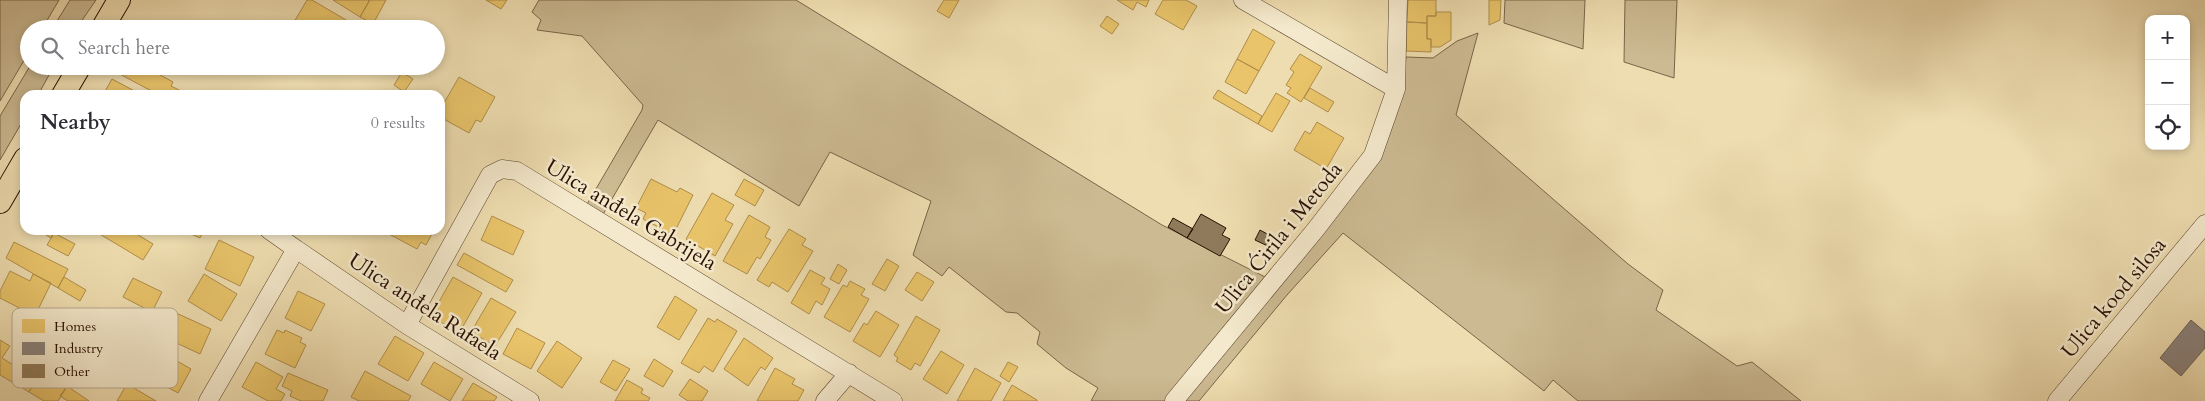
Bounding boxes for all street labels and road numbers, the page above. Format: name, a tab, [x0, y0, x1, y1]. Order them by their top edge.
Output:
street label: Ulica anđela Gabrijela	[540, 152, 722, 278]
street label: Ulica Ćirila i Metoda	[1208, 155, 1349, 320]
street label: Ulica kood silosa	[2055, 232, 2173, 364]
street label: Ulica anđela Rafaela	[343, 246, 507, 368]

